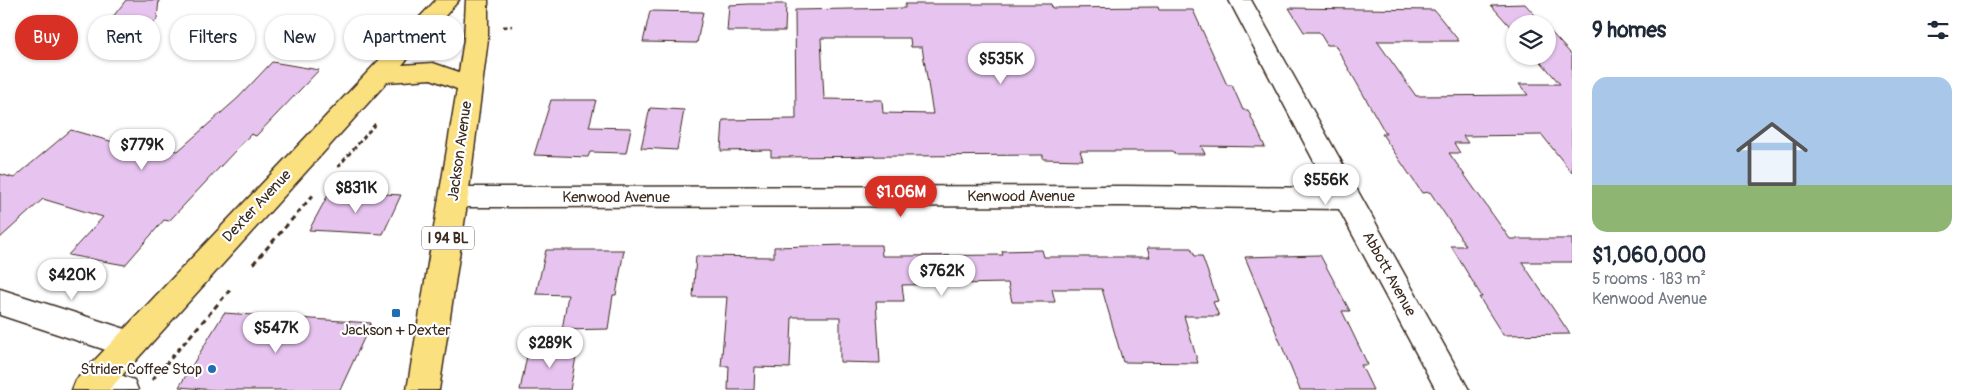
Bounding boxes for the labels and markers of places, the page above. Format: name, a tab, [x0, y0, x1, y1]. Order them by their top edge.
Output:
pin: $535K	[966, 42, 1036, 85]
pin: $779K	[107, 128, 177, 171]
pin: $556K	[1291, 164, 1361, 206]
pin: $831K	[321, 172, 391, 214]
pin: $1.06M	[860, 176, 942, 218]
pin: $762K	[907, 254, 977, 297]
pin: $420K	[37, 258, 107, 301]
marker: Jackson + Dexter	[390, 307, 402, 319]
pin: $547K	[241, 312, 311, 354]
place label: Jackson + Dexter	[341, 321, 451, 340]
pin: $289K	[515, 326, 585, 369]
place label: Strider Coffee Stop	[80, 360, 202, 379]
marker: Strider Coffee Stop	[206, 363, 218, 375]

